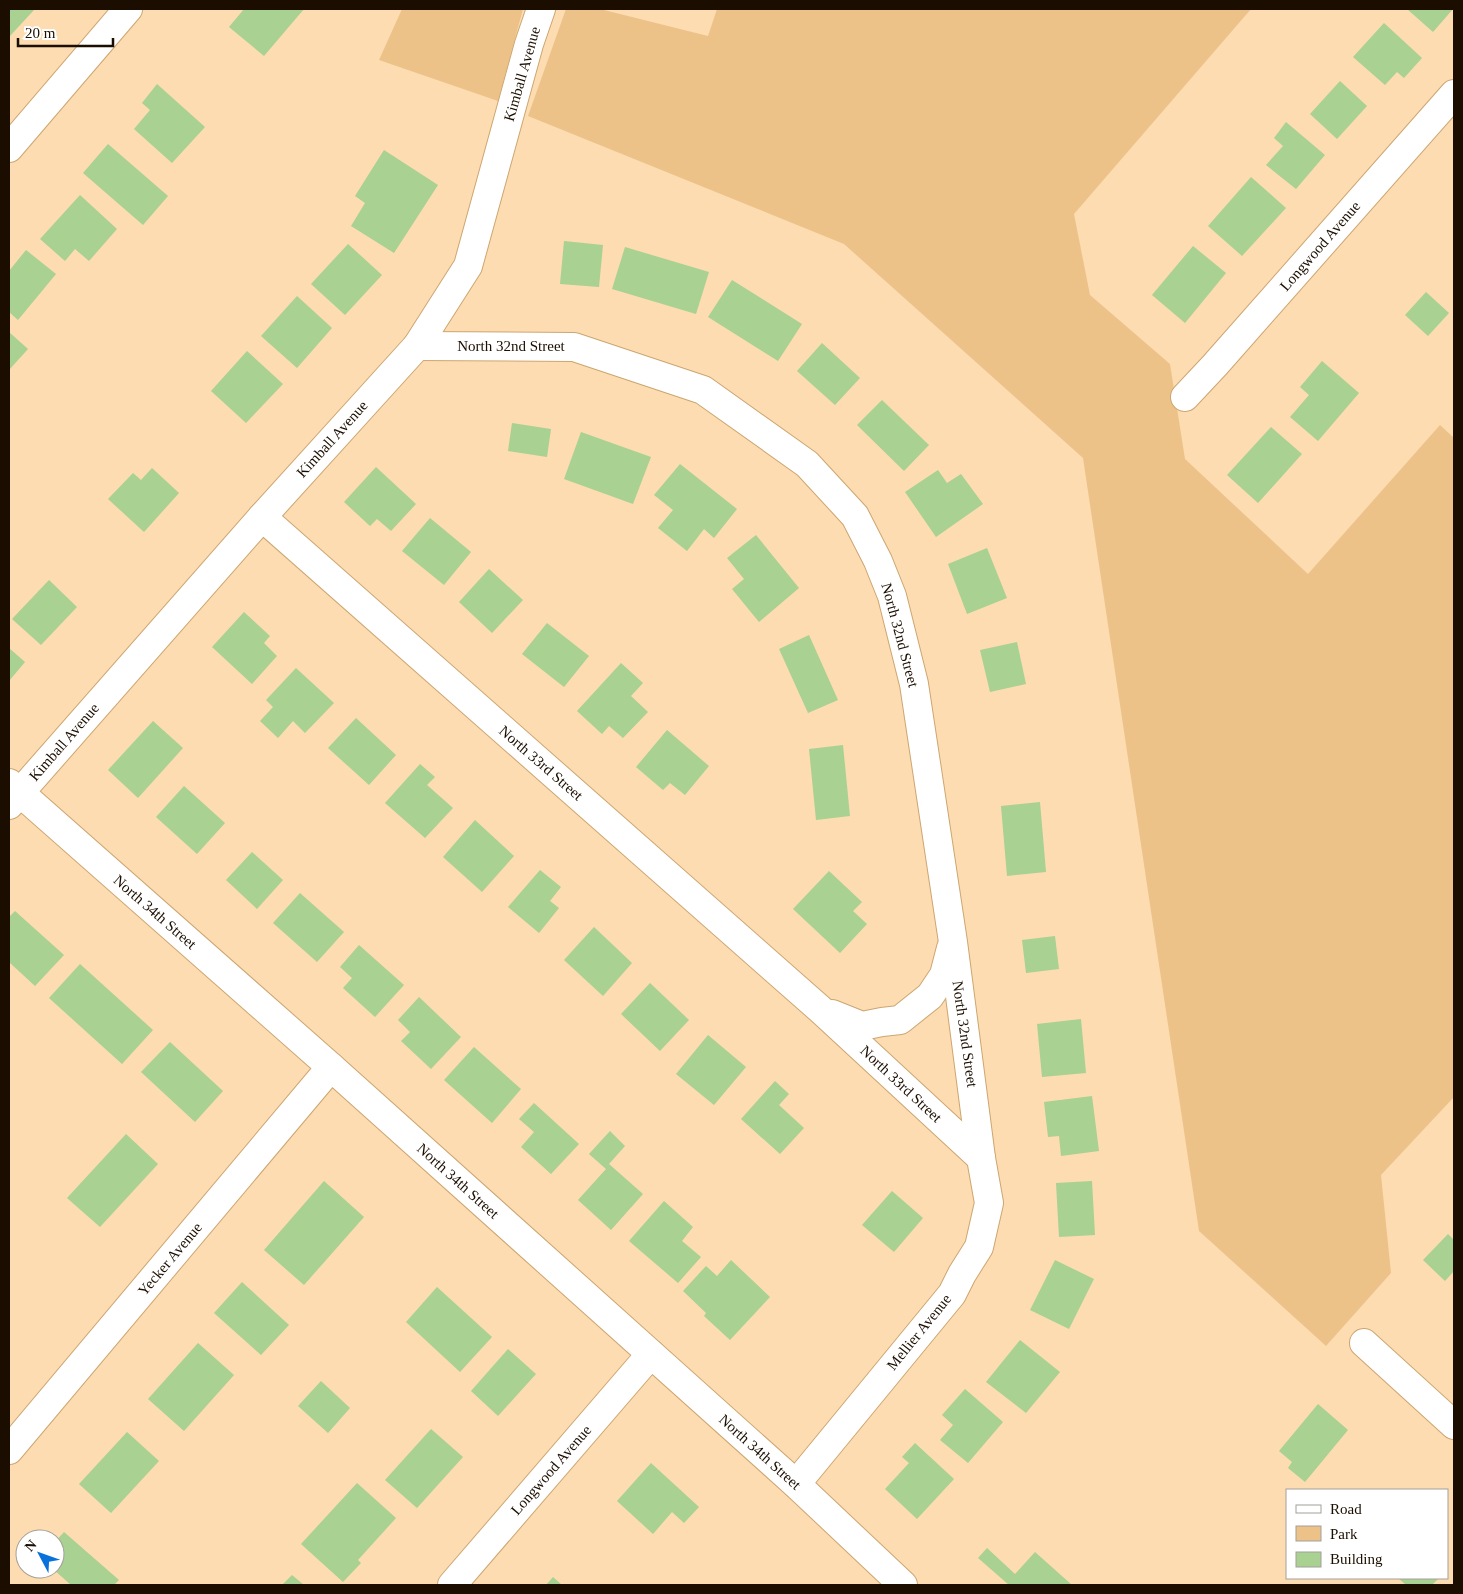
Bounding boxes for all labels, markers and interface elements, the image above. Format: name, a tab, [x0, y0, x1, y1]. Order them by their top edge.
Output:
scale bar	[18, 15, 112, 47]
text: 20 m	[25, 25, 56, 41]
street label: Kimball Avenue	[501, 25, 543, 123]
street label: Longwood Avenue	[1277, 198, 1363, 294]
street label: North 32nd Street	[457, 338, 566, 354]
street label: Kimball Avenue	[293, 397, 371, 481]
street label: North 32nd Street	[878, 581, 922, 690]
street label: Kimball Avenue	[26, 700, 102, 784]
street label: North 33rd Street	[496, 723, 586, 804]
street label: North 34th Street	[110, 872, 200, 953]
street label: North 32nd Street	[950, 980, 981, 1089]
street label: North 33rd Street	[857, 1042, 945, 1126]
street label: North 34th Street	[414, 1140, 503, 1222]
street label: Yecker Avenue	[135, 1219, 205, 1299]
street label: Mellier Avenue	[884, 1291, 955, 1373]
street label: North 34th Street	[716, 1411, 805, 1493]
street label: Longwood Avenue	[508, 1422, 594, 1518]
legend	[1286, 1489, 1448, 1579]
text: Road	[1330, 1501, 1362, 1517]
text: Park	[1330, 1526, 1358, 1542]
north arrow	[15, 1529, 65, 1579]
text: N	[22, 1537, 40, 1555]
text: Building	[1330, 1551, 1383, 1567]

